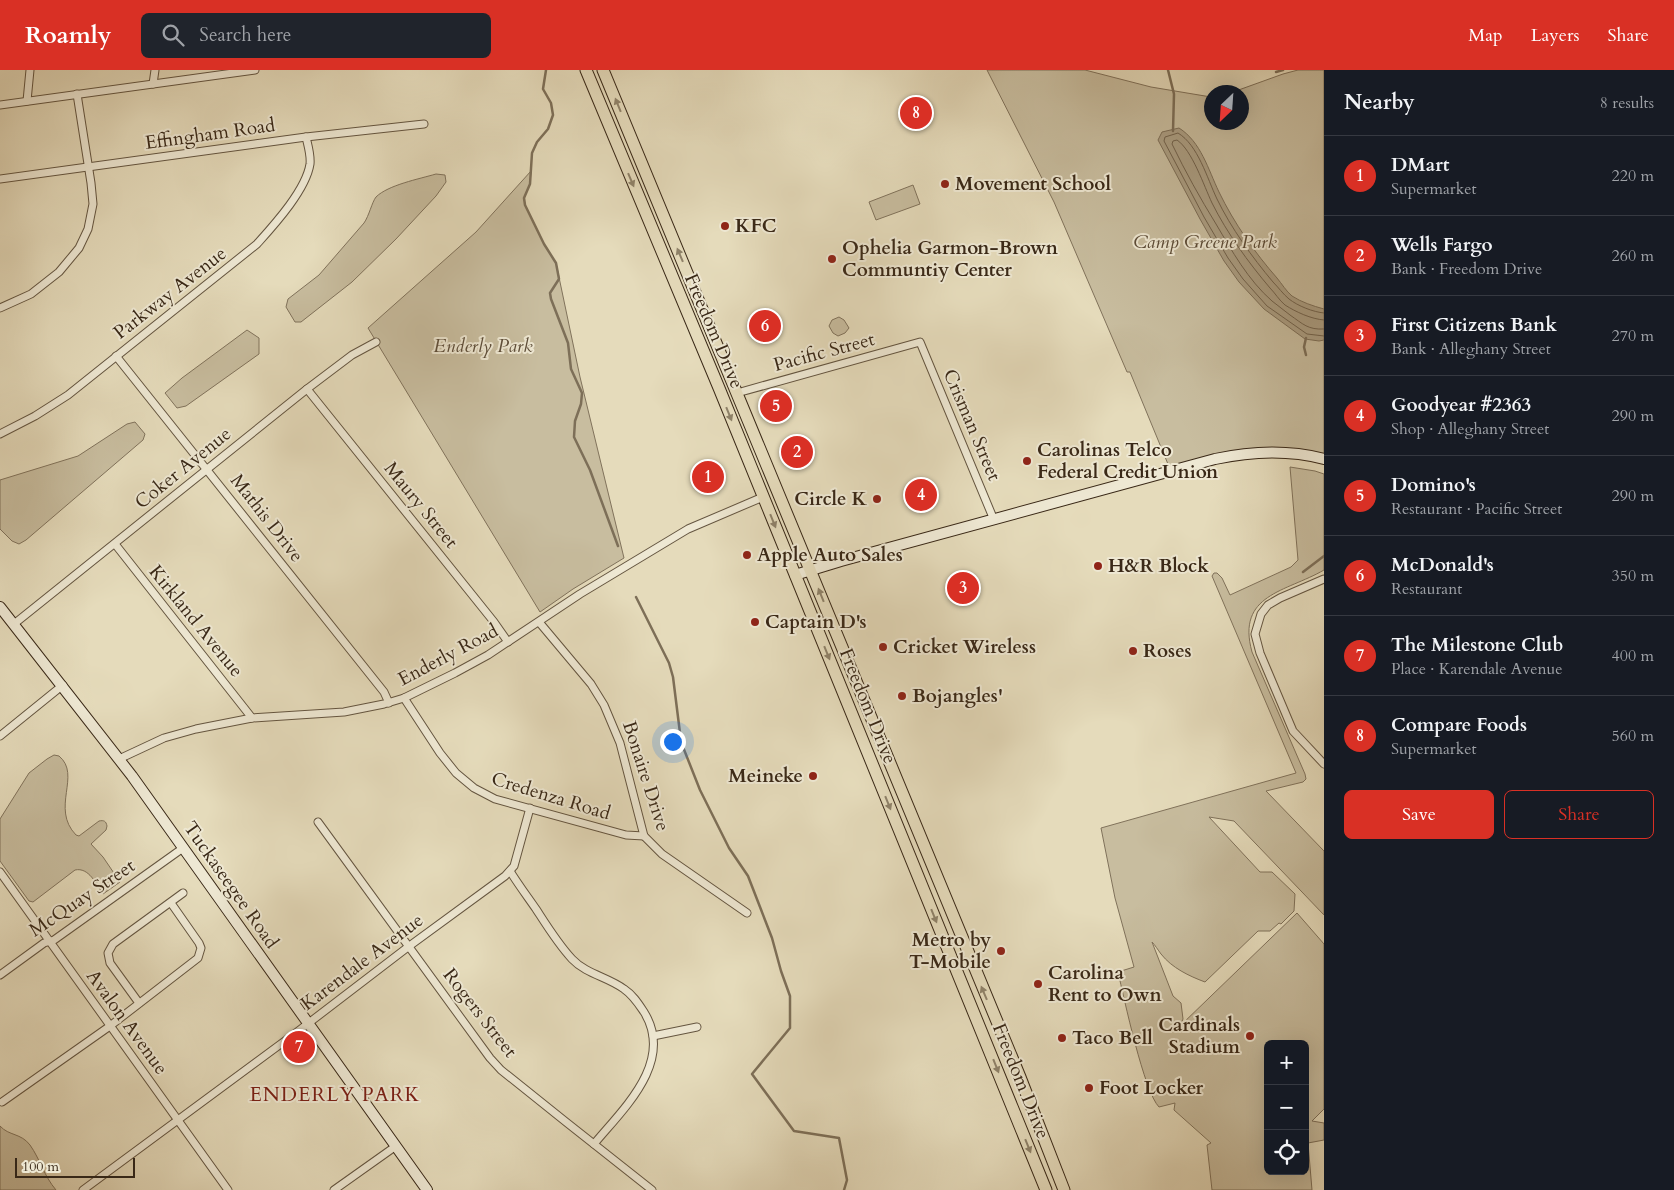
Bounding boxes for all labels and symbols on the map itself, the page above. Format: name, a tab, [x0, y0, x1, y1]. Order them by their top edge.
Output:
north arrow	[1204, 85, 1249, 130]
pin: 8	[900, 94, 932, 132]
one-way arrow	[613, 98, 621, 112]
street label: Effingham Road	[143, 112, 277, 156]
place label: Movement School	[955, 171, 1111, 197]
one-way arrow	[628, 173, 636, 187]
marker: Movement School	[939, 178, 951, 190]
place label: KFC	[735, 213, 777, 239]
marker: KFC	[719, 220, 731, 232]
park label: Camp Greene Park	[1133, 229, 1277, 255]
place label: Ophelia Garmon-Brown Communtiy Center	[842, 235, 1059, 283]
street label: Parkway Avenue	[108, 241, 232, 345]
one-way arrow	[676, 247, 684, 262]
marker: Ophelia Garmon-Brown Communtiy Center	[826, 253, 838, 265]
street label: Freedom Drive	[678, 270, 750, 392]
pin: 6	[749, 307, 781, 345]
street label: Pacific Street	[771, 326, 877, 378]
park label: Enderly Park	[433, 333, 533, 359]
street label: Crisman Street	[937, 365, 1007, 485]
pin: 5	[760, 387, 792, 425]
one-way arrow	[725, 407, 733, 422]
street label: Coker Avenue	[129, 421, 237, 515]
pin: 2	[781, 433, 813, 471]
place label: Carolinas Telco Federal Credit Union	[1037, 437, 1219, 485]
marker: Carolinas Telco Federal Credit Union	[1021, 455, 1033, 467]
street label: Maury Street	[378, 456, 464, 554]
pin: 1	[692, 458, 724, 496]
street label: Mathis Drive	[224, 469, 310, 567]
pin: 4	[905, 476, 937, 514]
place label: Circle K	[794, 486, 868, 512]
marker: Circle K	[871, 493, 883, 505]
one-way arrow	[770, 514, 778, 528]
place label: Apple Auto Sales	[757, 542, 903, 568]
marker: Apple Auto Sales	[741, 549, 753, 561]
place label: H&R Block	[1108, 553, 1209, 579]
street label: Kirkland Avenue	[143, 559, 249, 683]
marker: H&R Block	[1092, 560, 1104, 572]
pin: 3	[947, 569, 979, 607]
one-way arrow	[817, 587, 825, 602]
place label: Captain D's	[765, 609, 866, 635]
marker: Captain D's	[749, 616, 761, 628]
street label: Enderly Road	[393, 618, 503, 692]
place label: Cricket Wireless	[893, 634, 1036, 660]
place label: Roses	[1143, 638, 1192, 664]
marker: Cricket Wireless	[877, 641, 889, 653]
street label: Freedom Drive	[833, 644, 903, 768]
one-way arrow	[824, 645, 831, 660]
marker: Roses	[1127, 645, 1139, 657]
place label: Bojangles'	[912, 683, 1003, 709]
marker: Bojangles'	[896, 690, 908, 702]
street label: Bonaire Drive	[616, 718, 676, 834]
your location	[660, 729, 686, 755]
place label: Meineke	[728, 763, 803, 789]
street label: Credenza Road	[488, 766, 614, 826]
marker: Meineke	[807, 770, 819, 782]
one-way arrow	[885, 796, 893, 810]
street label: Tuckaseegee Road	[177, 816, 285, 954]
street label: McQuay Street	[24, 853, 140, 943]
street label: Karendale Avenue	[295, 907, 429, 1017]
one-way arrow	[931, 909, 939, 923]
place label: Metro by T-Mobile	[909, 927, 991, 975]
marker: Metro by T-Mobile	[995, 945, 1007, 957]
place label: Carolina Rent to Own	[1048, 960, 1163, 1008]
street label: Rogers Street	[437, 963, 523, 1063]
street label: Avalon Avenue	[80, 964, 174, 1080]
marker: Carolina Rent to Own	[1032, 978, 1044, 990]
one-way arrow	[980, 986, 988, 1000]
place label: Cardinals Stadium	[1158, 1012, 1241, 1060]
street label: Freedom Drive	[986, 1019, 1056, 1143]
place label: Taco Bell	[1072, 1025, 1153, 1051]
pin: 7	[283, 1028, 315, 1066]
marker: Cardinals Stadium	[1244, 1030, 1256, 1042]
marker: Taco Bell	[1056, 1032, 1068, 1044]
one-way arrow	[993, 1059, 1000, 1074]
place label: Foot Locker	[1099, 1075, 1204, 1101]
district label: ENDERLY PARK	[249, 1081, 421, 1108]
marker: Foot Locker	[1083, 1082, 1095, 1094]
one-way arrow	[1025, 1139, 1033, 1153]
scale bar	[15, 1155, 135, 1178]

